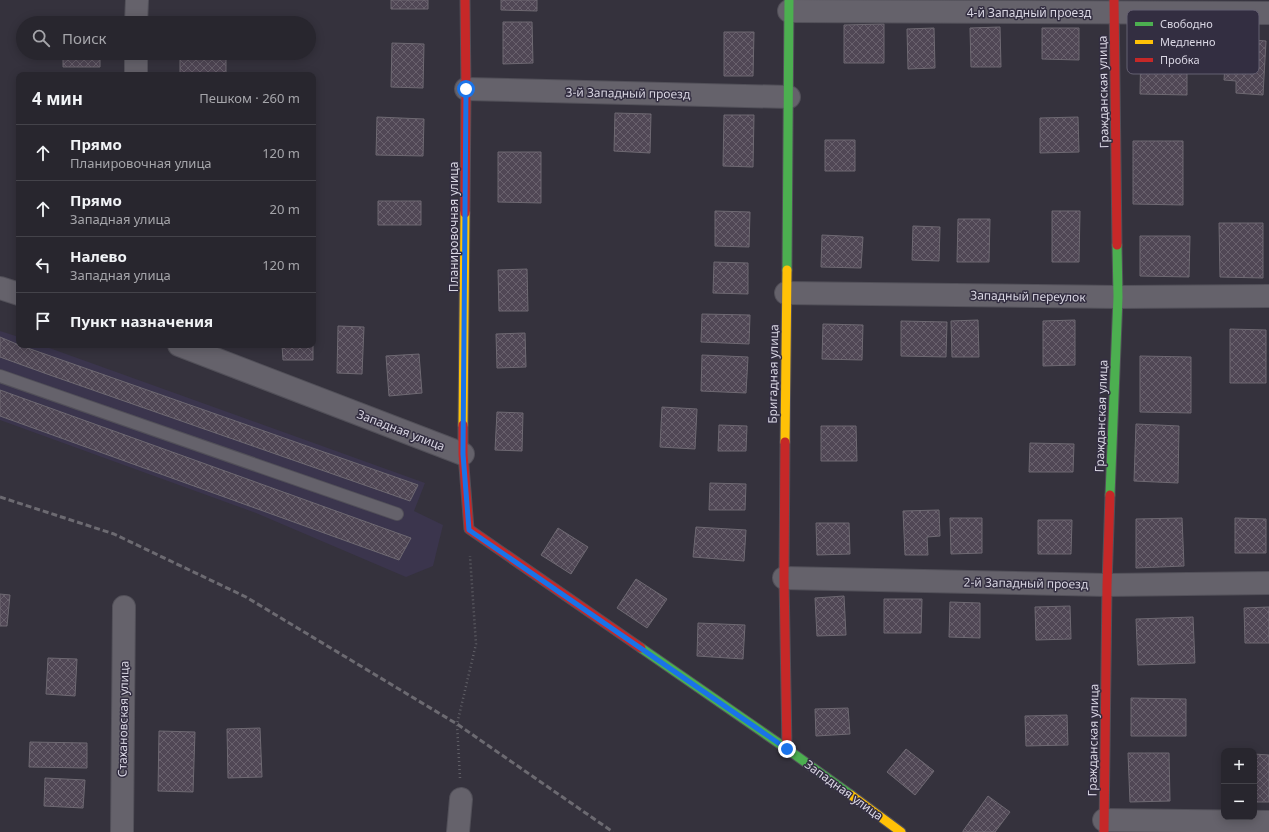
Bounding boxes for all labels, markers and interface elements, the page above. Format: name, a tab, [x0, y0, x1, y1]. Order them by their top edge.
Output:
street label: 4-й Западный проезд	[967, 4, 1092, 21]
legend	[1127, 10, 1259, 74]
search box	[16, 16, 316, 60]
text: Свободно	[1160, 16, 1213, 31]
icon: search	[30, 27, 52, 49]
text: Поиск	[62, 28, 107, 48]
text: Медленно	[1160, 34, 1215, 49]
street label: Гражданская улица	[1094, 36, 1112, 148]
text: Пробка	[1160, 52, 1200, 67]
route start	[457, 80, 475, 98]
street label: 3-й Западный проезд	[566, 83, 691, 103]
text: 4 мин	[32, 87, 83, 110]
text: Пешком · 260 m	[199, 89, 300, 107]
text: Прямо	[70, 134, 122, 154]
icon: ahead	[32, 142, 54, 164]
text: 120 m	[262, 144, 300, 162]
text: Планировочная улица	[70, 154, 212, 172]
street label: Планировочная улица	[445, 162, 462, 292]
text: Прямо	[70, 190, 122, 210]
icon: ahead	[32, 198, 54, 220]
text: 20 m	[270, 200, 300, 218]
text: Западная улица	[70, 210, 171, 228]
text: Налево	[70, 246, 127, 266]
icon: left	[32, 254, 54, 276]
text: 120 m	[262, 256, 300, 274]
text: Западная улица	[70, 266, 171, 284]
street label: Западный переулок	[970, 286, 1086, 306]
icon: arrive	[32, 310, 54, 332]
text: Пункт назначения	[70, 311, 213, 331]
street label: Бригадная улица	[764, 324, 782, 424]
street label: Гражданская улица	[1091, 359, 1111, 473]
street label: Западная улица	[355, 405, 447, 455]
street label: 2-й Западный проезд	[964, 573, 1089, 593]
street label: Стахановская улица	[113, 661, 133, 777]
street label: Гражданская улица	[1084, 684, 1102, 796]
route end	[778, 740, 796, 758]
map controls	[1221, 748, 1257, 820]
button: +	[1221, 748, 1257, 784]
street label: Западная улица	[801, 756, 887, 824]
button: −	[1221, 784, 1257, 820]

